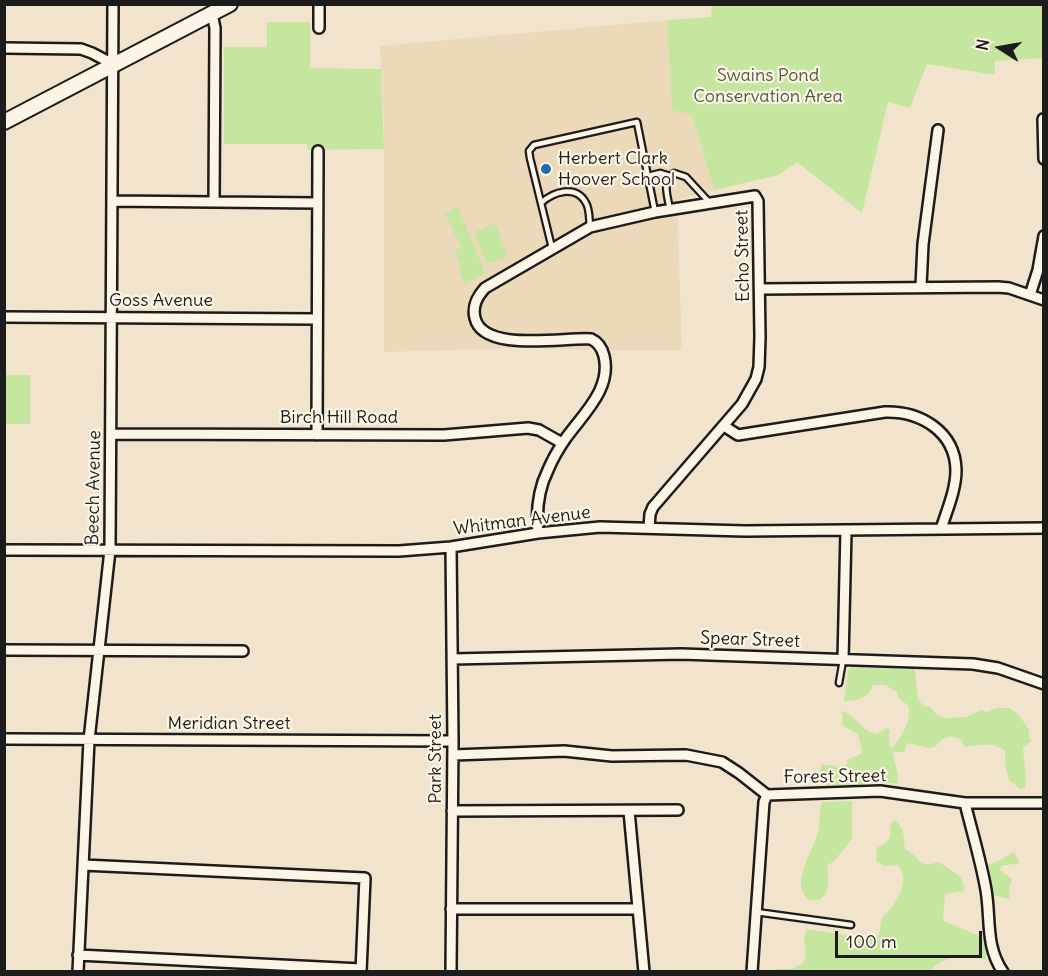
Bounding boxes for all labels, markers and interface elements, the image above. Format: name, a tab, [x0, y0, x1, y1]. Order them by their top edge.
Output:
north arrow	[970, 18, 1030, 78]
text: N	[971, 37, 993, 52]
park label: Swains Pond Conservation Area	[693, 65, 843, 107]
place label: Herbert Clark Hoover School	[558, 148, 675, 190]
marker: Herbert Clark Hoover School	[539, 162, 553, 176]
street label: Echo Street	[731, 210, 755, 302]
street label: Goss Avenue	[109, 290, 213, 312]
street label: Birch Hill Road	[280, 407, 398, 429]
street label: Beech Avenue	[82, 430, 106, 546]
street label: Whitman Avenue	[452, 502, 592, 540]
street label: Spear Street	[700, 627, 800, 653]
street label: Meridian Street	[167, 713, 291, 735]
street label: Park Street	[425, 714, 447, 804]
street label: Forest Street	[784, 765, 886, 789]
scale bar	[838, 919, 985, 957]
text: 100 m	[846, 930, 897, 953]

